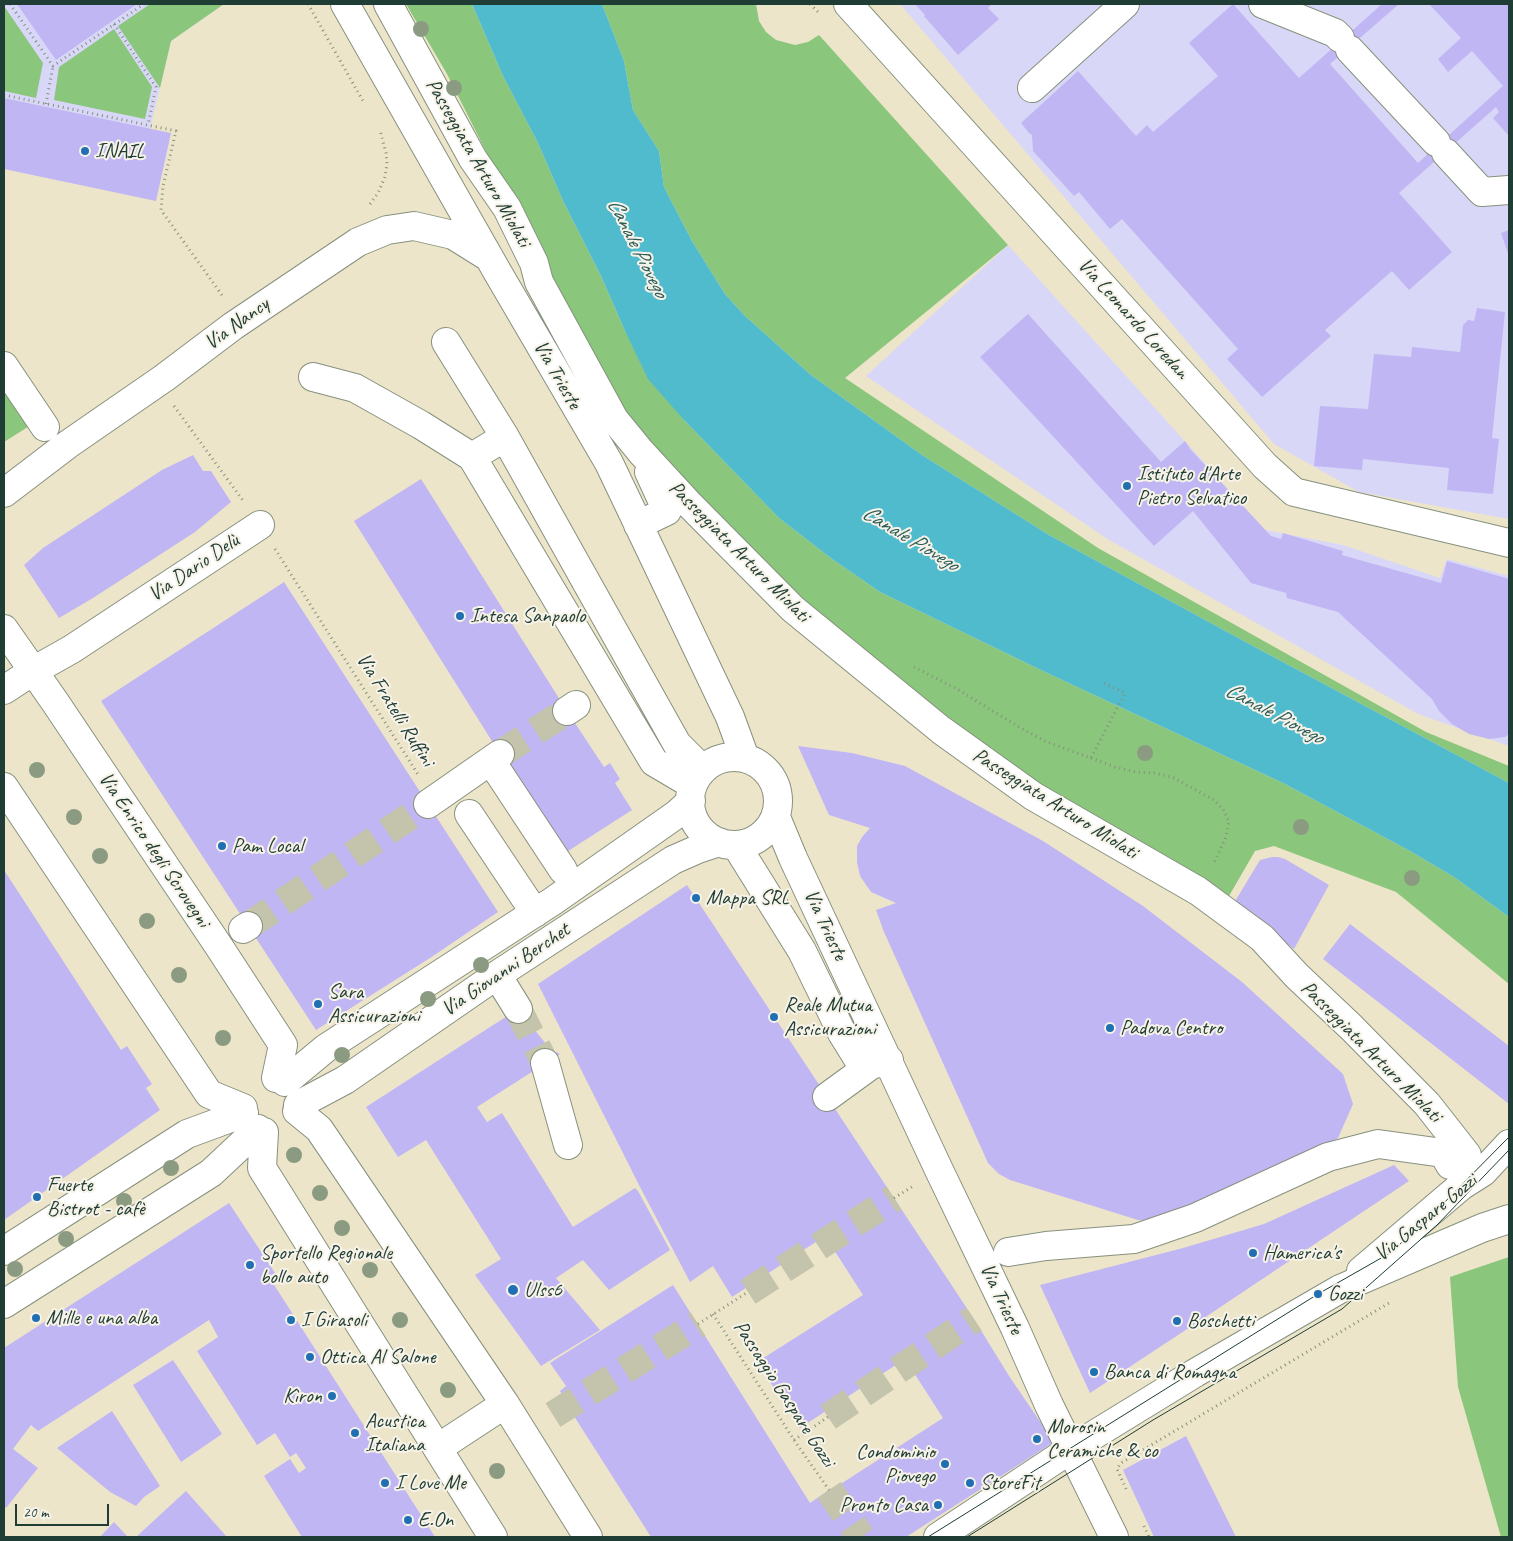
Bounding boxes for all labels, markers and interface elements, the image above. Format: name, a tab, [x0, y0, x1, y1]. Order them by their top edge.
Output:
street label: Passeggiata Arturo Miolati	[420, 74, 536, 252]
place label: INAIL	[95, 138, 144, 164]
marker: INAIL	[79, 145, 91, 157]
water label: Canale Piovego	[601, 194, 673, 302]
street label: Via Leonardo Loredan	[1072, 253, 1194, 385]
street label: Via Nancy	[200, 292, 274, 356]
street label: Via Trieste	[527, 336, 587, 414]
place label: Istituto d'Arte Pietro Selvatico	[1137, 461, 1246, 511]
street label: Passeggiata Arturo Miolati	[663, 476, 815, 628]
marker: Istituto d'Arte Pietro Selvatico	[1121, 480, 1133, 492]
water label: Canale Piovego	[857, 500, 963, 578]
street label: Via Dario Delù	[144, 529, 244, 607]
place label: Intesa Sanpaolo	[470, 603, 585, 629]
marker: Intesa Sanpaolo	[454, 610, 466, 622]
street label: Via Fratelli Ruffini	[350, 649, 440, 771]
water label: Canale Piovego	[1220, 677, 1328, 751]
street label: Passeggiata Arturo Miolati	[968, 743, 1142, 865]
street label: Via Enrico degli Scrovegni	[93, 768, 215, 932]
place label: Pam Local	[232, 833, 303, 859]
marker: Pam Local	[216, 840, 228, 852]
place label: Mappa SRL	[706, 885, 789, 911]
street label: Via Trieste	[798, 886, 852, 964]
marker: Mappa SRL	[690, 892, 702, 904]
street label: Via Giovanni Berchet	[437, 918, 575, 1022]
street label: Passeggiata Arturo Miolati	[1295, 976, 1447, 1128]
place label: Sara Assicurazioni	[328, 979, 420, 1029]
place label: Reale Mutua Assicurazioni	[784, 992, 876, 1042]
marker: Sara Assicurazioni	[312, 998, 324, 1010]
marker: Reale Mutua Assicurazioni	[768, 1011, 780, 1023]
place label: Padova Centro	[1120, 1015, 1223, 1041]
marker: Padova Centro	[1104, 1022, 1116, 1034]
street label: Via Gaspare Gozzi	[1370, 1169, 1482, 1267]
place label: Fuerte Bistrot - cafè	[47, 1172, 145, 1222]
marker: Fuerte Bistrot - cafè	[31, 1191, 43, 1203]
place label: Sportello Regionale bollo auto	[260, 1240, 392, 1290]
place label: Hamerica's	[1263, 1240, 1341, 1266]
marker: Hamerica's	[1247, 1247, 1259, 1259]
marker: Sportello Regionale bollo auto	[244, 1259, 256, 1271]
street label: Via Trieste	[974, 1260, 1028, 1338]
place label: Ulss6	[524, 1277, 562, 1303]
place label: Gozzi	[1328, 1281, 1363, 1307]
marker: Ulss6	[506, 1283, 520, 1297]
marker: Gozzi	[1312, 1288, 1324, 1300]
place label: Mille e una alba	[46, 1305, 157, 1331]
place label: I Girasoli	[301, 1307, 367, 1333]
place label: Boschetti	[1187, 1308, 1254, 1334]
marker: Mille e una alba	[30, 1312, 42, 1324]
marker: I Girasoli	[285, 1314, 297, 1326]
marker: Boschetti	[1171, 1315, 1183, 1327]
street label: Passaggio Gaspare Gozzi	[727, 1316, 841, 1472]
place label: Ottica Al Salone	[320, 1344, 436, 1370]
marker: Ottica Al Salone	[304, 1351, 316, 1363]
place label: Banca di Romagna	[1104, 1359, 1236, 1385]
marker: Banca di Romagna	[1088, 1366, 1100, 1378]
place label: Kìron	[283, 1383, 322, 1409]
marker: Kìron	[326, 1390, 338, 1402]
place label: Acustica Italiana	[365, 1408, 425, 1458]
place label: Morosin Ceramiche & co	[1047, 1414, 1158, 1464]
marker: Acustica Italiana	[349, 1427, 361, 1439]
marker: Morosin Ceramiche & co	[1031, 1433, 1043, 1445]
place label: Condominio Piovego	[856, 1439, 935, 1489]
marker: Condominio Piovego	[939, 1458, 951, 1470]
place label: I Love Me	[395, 1470, 466, 1496]
place label: StoreFit	[980, 1470, 1040, 1496]
marker: I Love Me	[379, 1477, 391, 1489]
marker: StoreFit	[964, 1477, 976, 1489]
place label: Pronto Casa	[840, 1492, 928, 1518]
scale bar	[18, 1494, 111, 1526]
marker: Pronto Casa	[932, 1499, 944, 1511]
text: 20 m	[23, 1503, 49, 1522]
place label: E.On	[418, 1507, 453, 1533]
marker: E.On	[402, 1514, 414, 1526]

